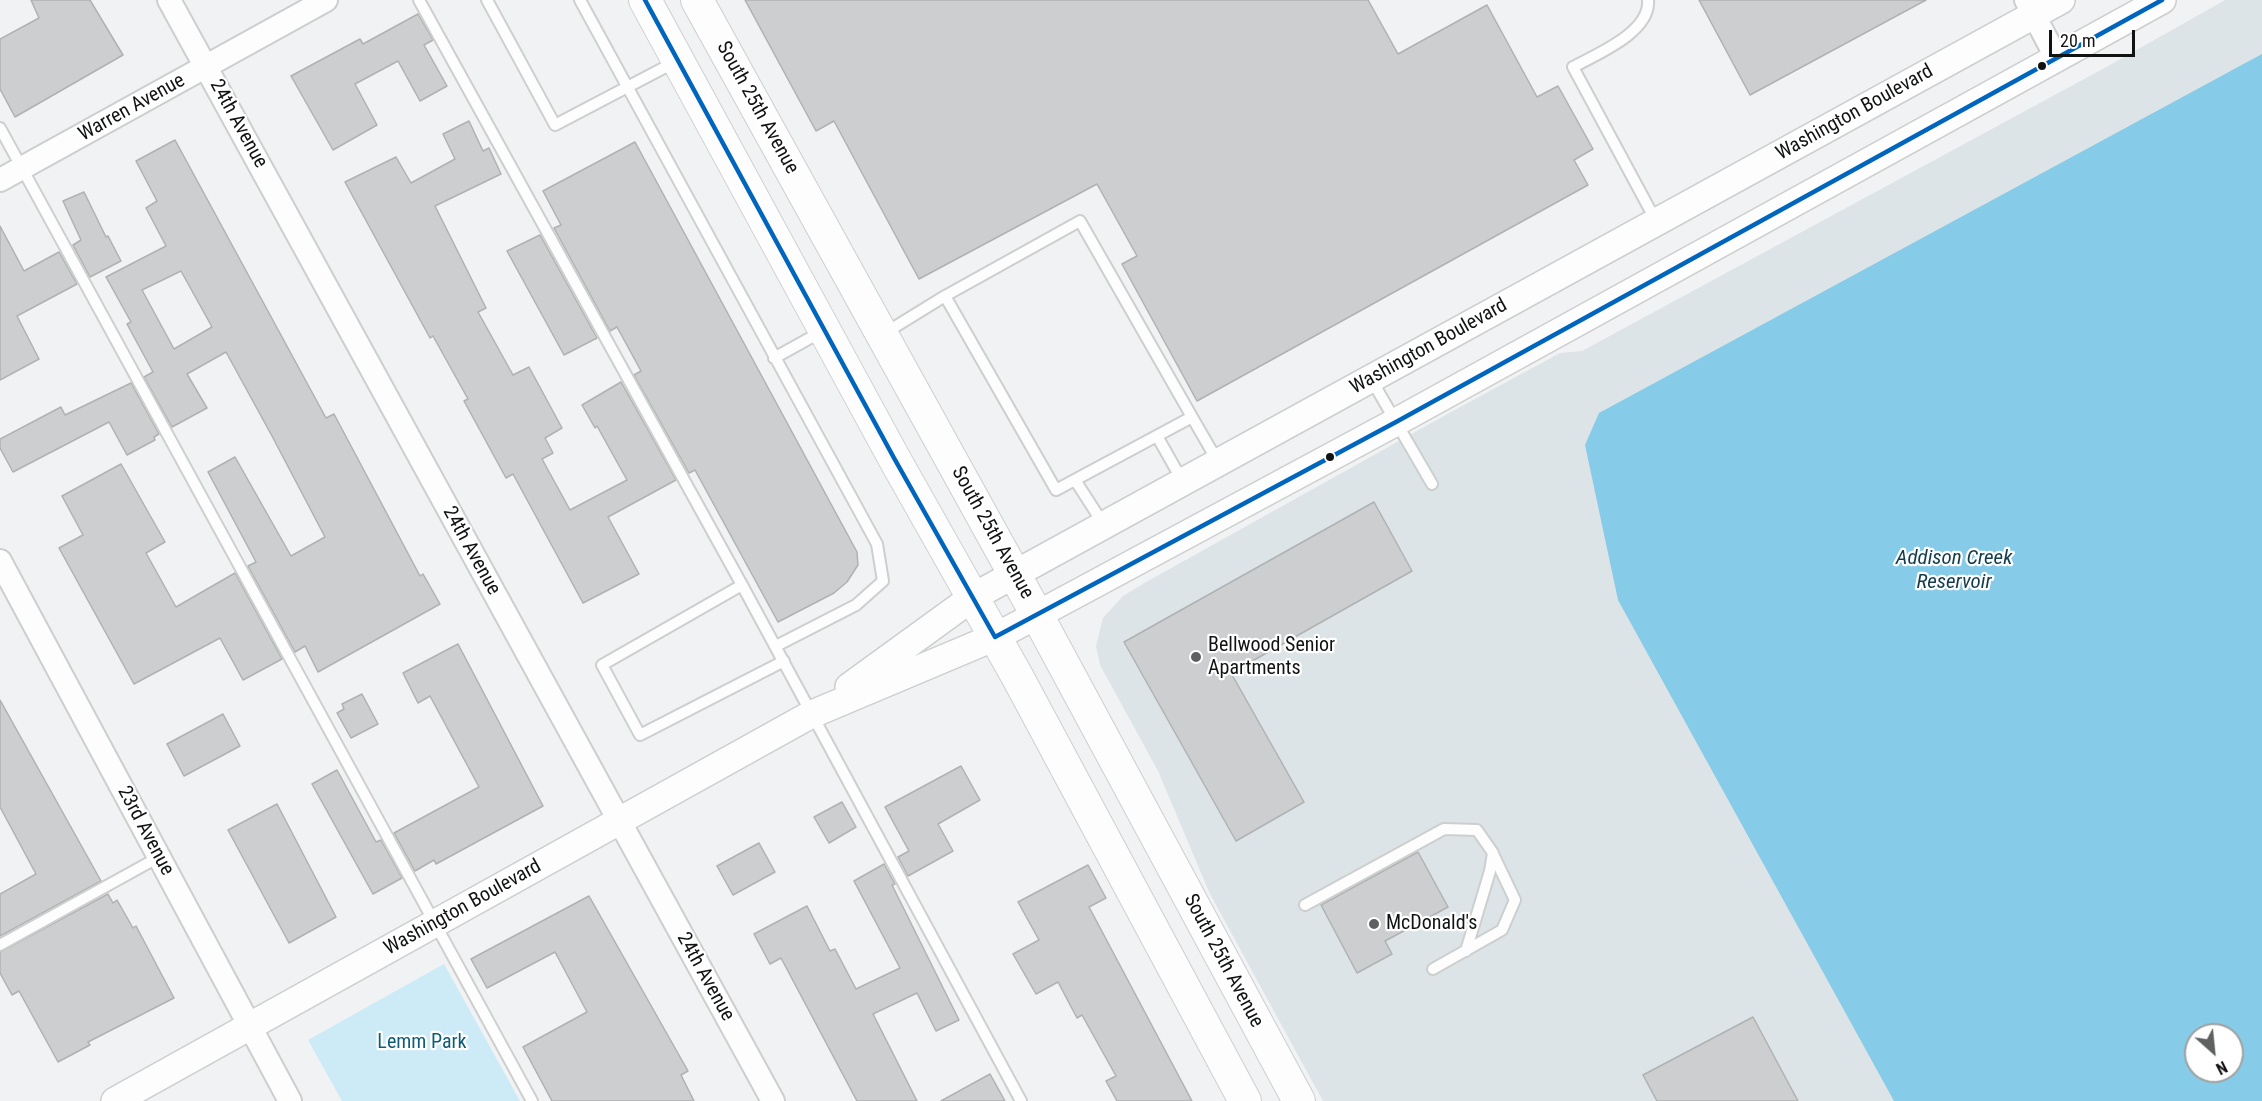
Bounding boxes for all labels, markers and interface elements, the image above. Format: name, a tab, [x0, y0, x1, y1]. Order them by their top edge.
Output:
scale bar	[2052, 18, 2138, 56]
text: 20 m	[2060, 30, 2095, 51]
street label: South 25th Avenue	[711, 38, 803, 178]
street label: Washington Boulevard	[1772, 60, 1938, 166]
unlabelled marker	[2036, 60, 2048, 72]
street label: Warren Avenue	[75, 69, 189, 147]
street label: 24th Avenue	[204, 76, 272, 172]
street label: Washington Boulevard	[1346, 294, 1512, 400]
unlabelled marker	[1324, 451, 1336, 463]
street label: South 25th Avenue	[946, 463, 1038, 603]
street label: 24th Avenue	[437, 503, 505, 599]
water label: Addison Creek Reservoir	[1896, 546, 2012, 596]
place label: Bellwood Senior Apartments	[1208, 634, 1335, 681]
marker: Bellwood Senior Apartments	[1189, 650, 1203, 664]
street label: 23rd Avenue	[111, 782, 179, 880]
street label: Washington Boulevard	[380, 855, 546, 961]
street label: South 25th Avenue	[1178, 890, 1268, 1032]
place label: McDonald's	[1386, 912, 1477, 936]
marker: McDonald's	[1367, 917, 1381, 931]
street label: 24th Avenue	[671, 929, 739, 1025]
north arrow	[2184, 1023, 2244, 1083]
park label: Lemm Park	[377, 1031, 467, 1055]
text: N	[2213, 1057, 2230, 1078]

